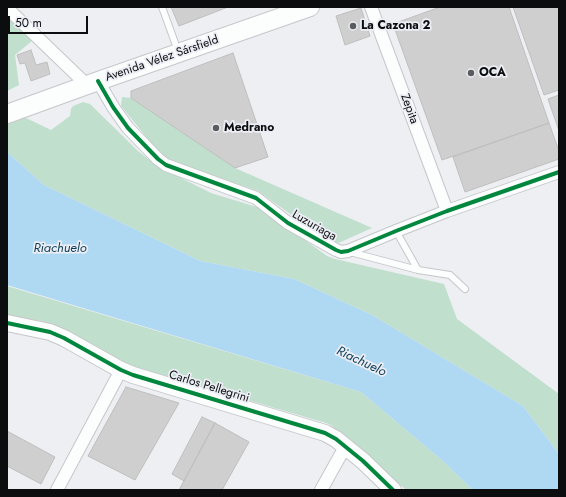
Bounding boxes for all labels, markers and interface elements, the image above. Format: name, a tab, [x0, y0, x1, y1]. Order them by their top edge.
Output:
scale bar	[10, 8, 90, 34]
text: 50 m	[15, 14, 42, 32]
place label: La Cazona 2	[361, 19, 430, 33]
marker: La Cazona 2	[348, 21, 358, 31]
street label: Avenida Vélez Sársfield	[103, 33, 221, 85]
place label: OCA	[479, 66, 506, 80]
marker: OCA	[466, 68, 476, 78]
street label: Zepita	[397, 92, 421, 126]
place label: Medrano	[224, 121, 274, 135]
marker: Medrano	[211, 123, 221, 133]
street label: Luzuriaga	[289, 208, 339, 244]
water label: Riachuelo	[33, 241, 87, 257]
water label: Riachuelo	[334, 344, 388, 380]
street label: Carlos Pellegrini	[167, 368, 251, 406]

